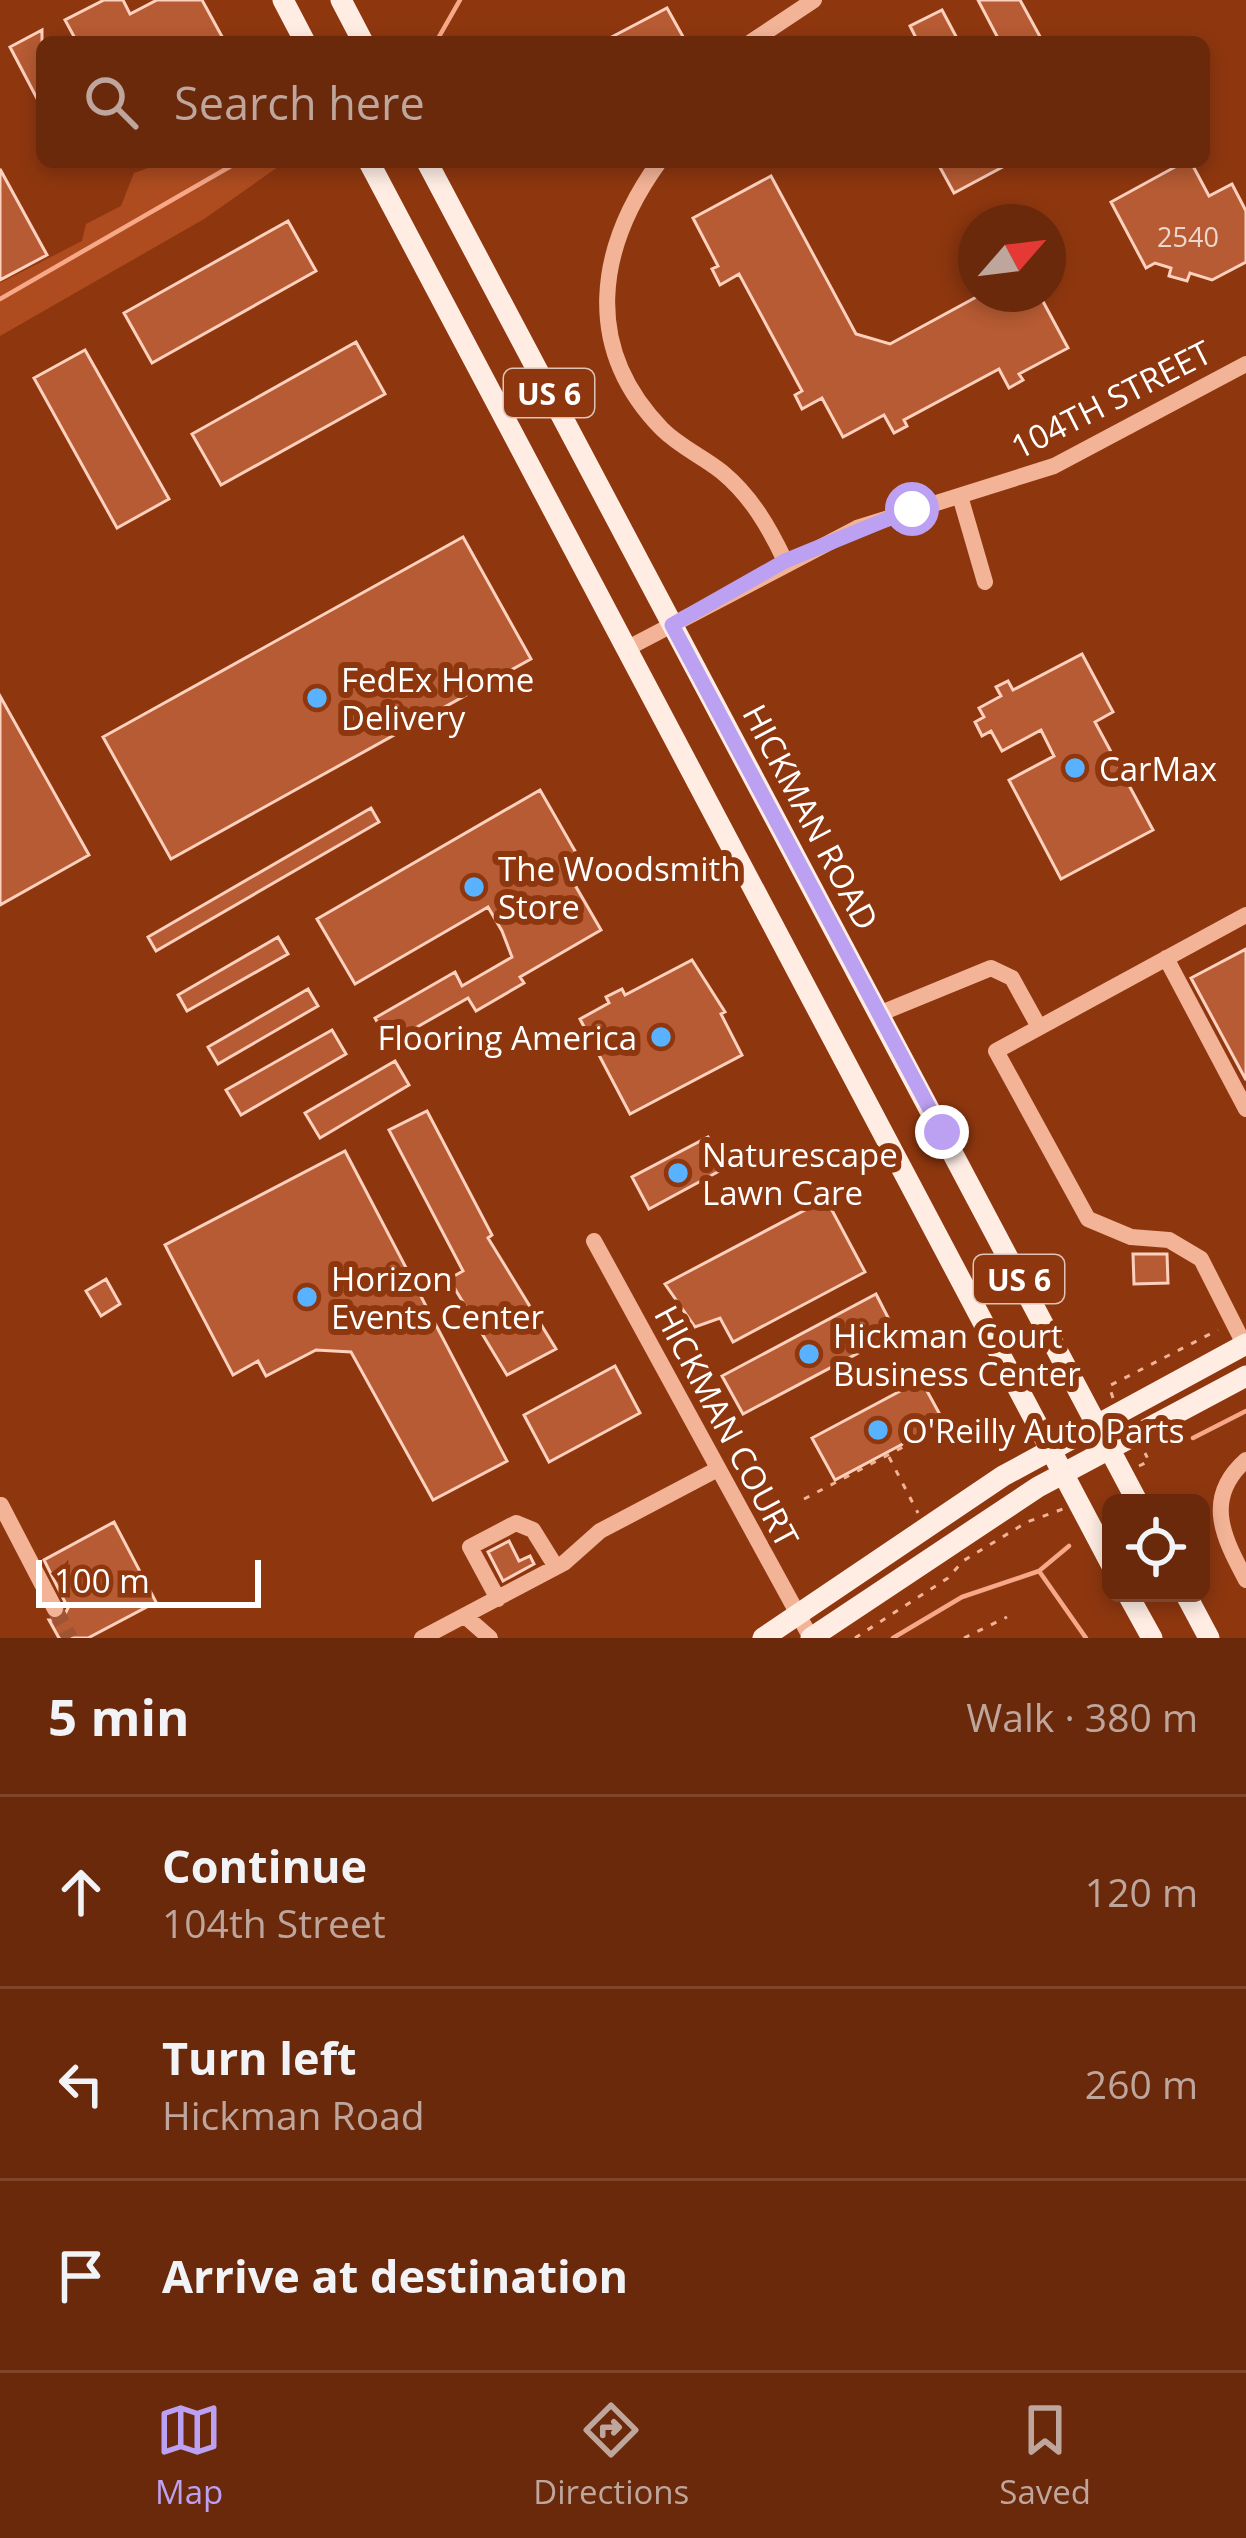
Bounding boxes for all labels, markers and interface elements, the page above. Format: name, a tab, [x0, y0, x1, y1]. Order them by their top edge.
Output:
search box	[36, 36, 1210, 168]
icon: search	[78, 69, 144, 135]
text: Search here	[174, 72, 425, 133]
north arrow	[958, 204, 1066, 312]
house number: 2540	[1157, 218, 1219, 255]
street label: 104TH STREET	[1003, 329, 1219, 469]
road number: US 6	[504, 369, 594, 417]
route start	[885, 482, 939, 536]
place label: FedEx Home Delivery	[341, 657, 534, 740]
marker: FedEx Home Delivery	[304, 685, 330, 711]
street label: HICKMAN ROAD	[733, 696, 889, 938]
place label: CarMax	[1099, 746, 1217, 791]
marker: CarMax	[1062, 755, 1088, 781]
place label: The Woodsmith Store	[498, 846, 741, 929]
marker: The Woodsmith Store	[461, 874, 487, 900]
place label: Flooring America	[377, 1015, 637, 1060]
marker: Flooring America	[648, 1024, 674, 1050]
route end	[915, 1105, 969, 1159]
place label: Naturescape Lawn Care	[702, 1132, 898, 1215]
marker: Naturescape Lawn Care	[665, 1160, 691, 1186]
road number: US 6	[974, 1255, 1064, 1303]
place label: Horizon Events Center	[331, 1256, 544, 1339]
marker: Horizon Events Center	[294, 1284, 320, 1310]
street label: HICKMAN COURT	[644, 1297, 810, 1555]
place label: Hickman Court Business Center	[833, 1313, 1081, 1396]
marker: Hickman Court Business Center	[796, 1341, 822, 1367]
place label: O'Reilly Auto Parts	[902, 1408, 1184, 1453]
marker: O'Reilly Auto Parts	[865, 1417, 891, 1443]
map controls	[1102, 1494, 1210, 1602]
button: locate	[1102, 1494, 1210, 1602]
scale bar	[36, 1554, 261, 1607]
text: 100 m	[54, 1558, 150, 1603]
text: 5 min	[48, 1681, 190, 1751]
text: Walk · 380 m	[966, 1690, 1198, 1743]
text: Continue	[162, 1835, 367, 1896]
icon: ahead	[48, 1859, 114, 1925]
text: 120 m	[1085, 1865, 1198, 1918]
text: 104th Street	[162, 1896, 386, 1949]
text: Turn left	[162, 2027, 357, 2088]
icon: left	[48, 2051, 114, 2117]
text: 260 m	[1085, 2057, 1198, 2110]
text: Hickman Road	[162, 2088, 425, 2141]
icon: arrive	[48, 2243, 114, 2309]
text: Arrive at destination	[162, 2245, 628, 2306]
tab: Map	[155, 2397, 223, 2514]
tab: Directions	[533, 2397, 689, 2514]
tab: Saved	[999, 2397, 1091, 2514]

